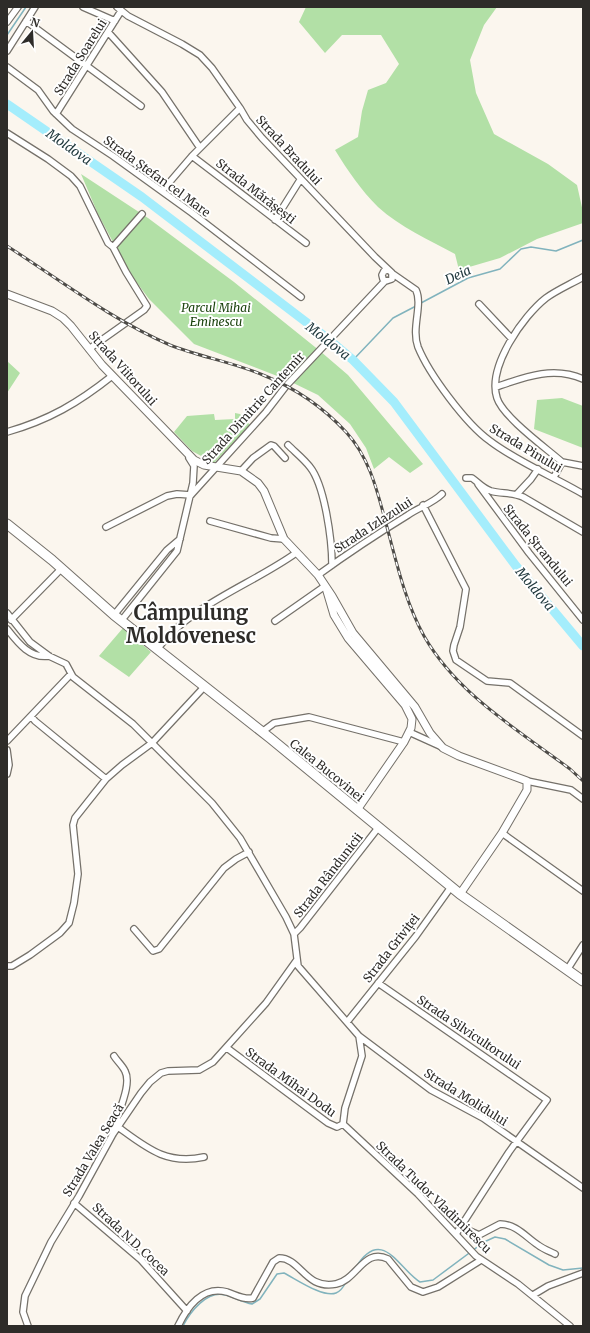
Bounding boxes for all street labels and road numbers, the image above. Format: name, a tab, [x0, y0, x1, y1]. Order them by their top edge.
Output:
street label: Strada Soarelui	[50, 16, 110, 98]
street label: Strada Bradului	[253, 112, 325, 188]
street label: Strada Ștefan cel Mare	[100, 132, 213, 221]
street label: Strada Mărășești	[213, 155, 299, 228]
street label: Strada Viitorului	[86, 328, 160, 408]
street label: Strada Dimitrie Cantemir	[199, 348, 308, 467]
street label: Strada Pinului	[487, 420, 565, 476]
street label: Strada Izlazului	[331, 494, 415, 556]
street label: Strada Ștrandului	[500, 501, 576, 590]
street label: Calea Bucovinei	[287, 736, 367, 804]
street label: Strada Rândunicii	[290, 830, 366, 920]
street label: Strada Griviței	[360, 911, 423, 986]
street label: Strada Silvicultorului	[414, 992, 524, 1072]
street label: Strada Mihai Dodu	[243, 1044, 340, 1120]
street label: Strada Molidului	[421, 1065, 511, 1129]
street label: Strada Valea Seacă	[59, 1100, 127, 1199]
street label: Strada Tudor Vladimirescu	[373, 1138, 495, 1256]
street label: Strada N.D. Cocea	[89, 1199, 173, 1279]

